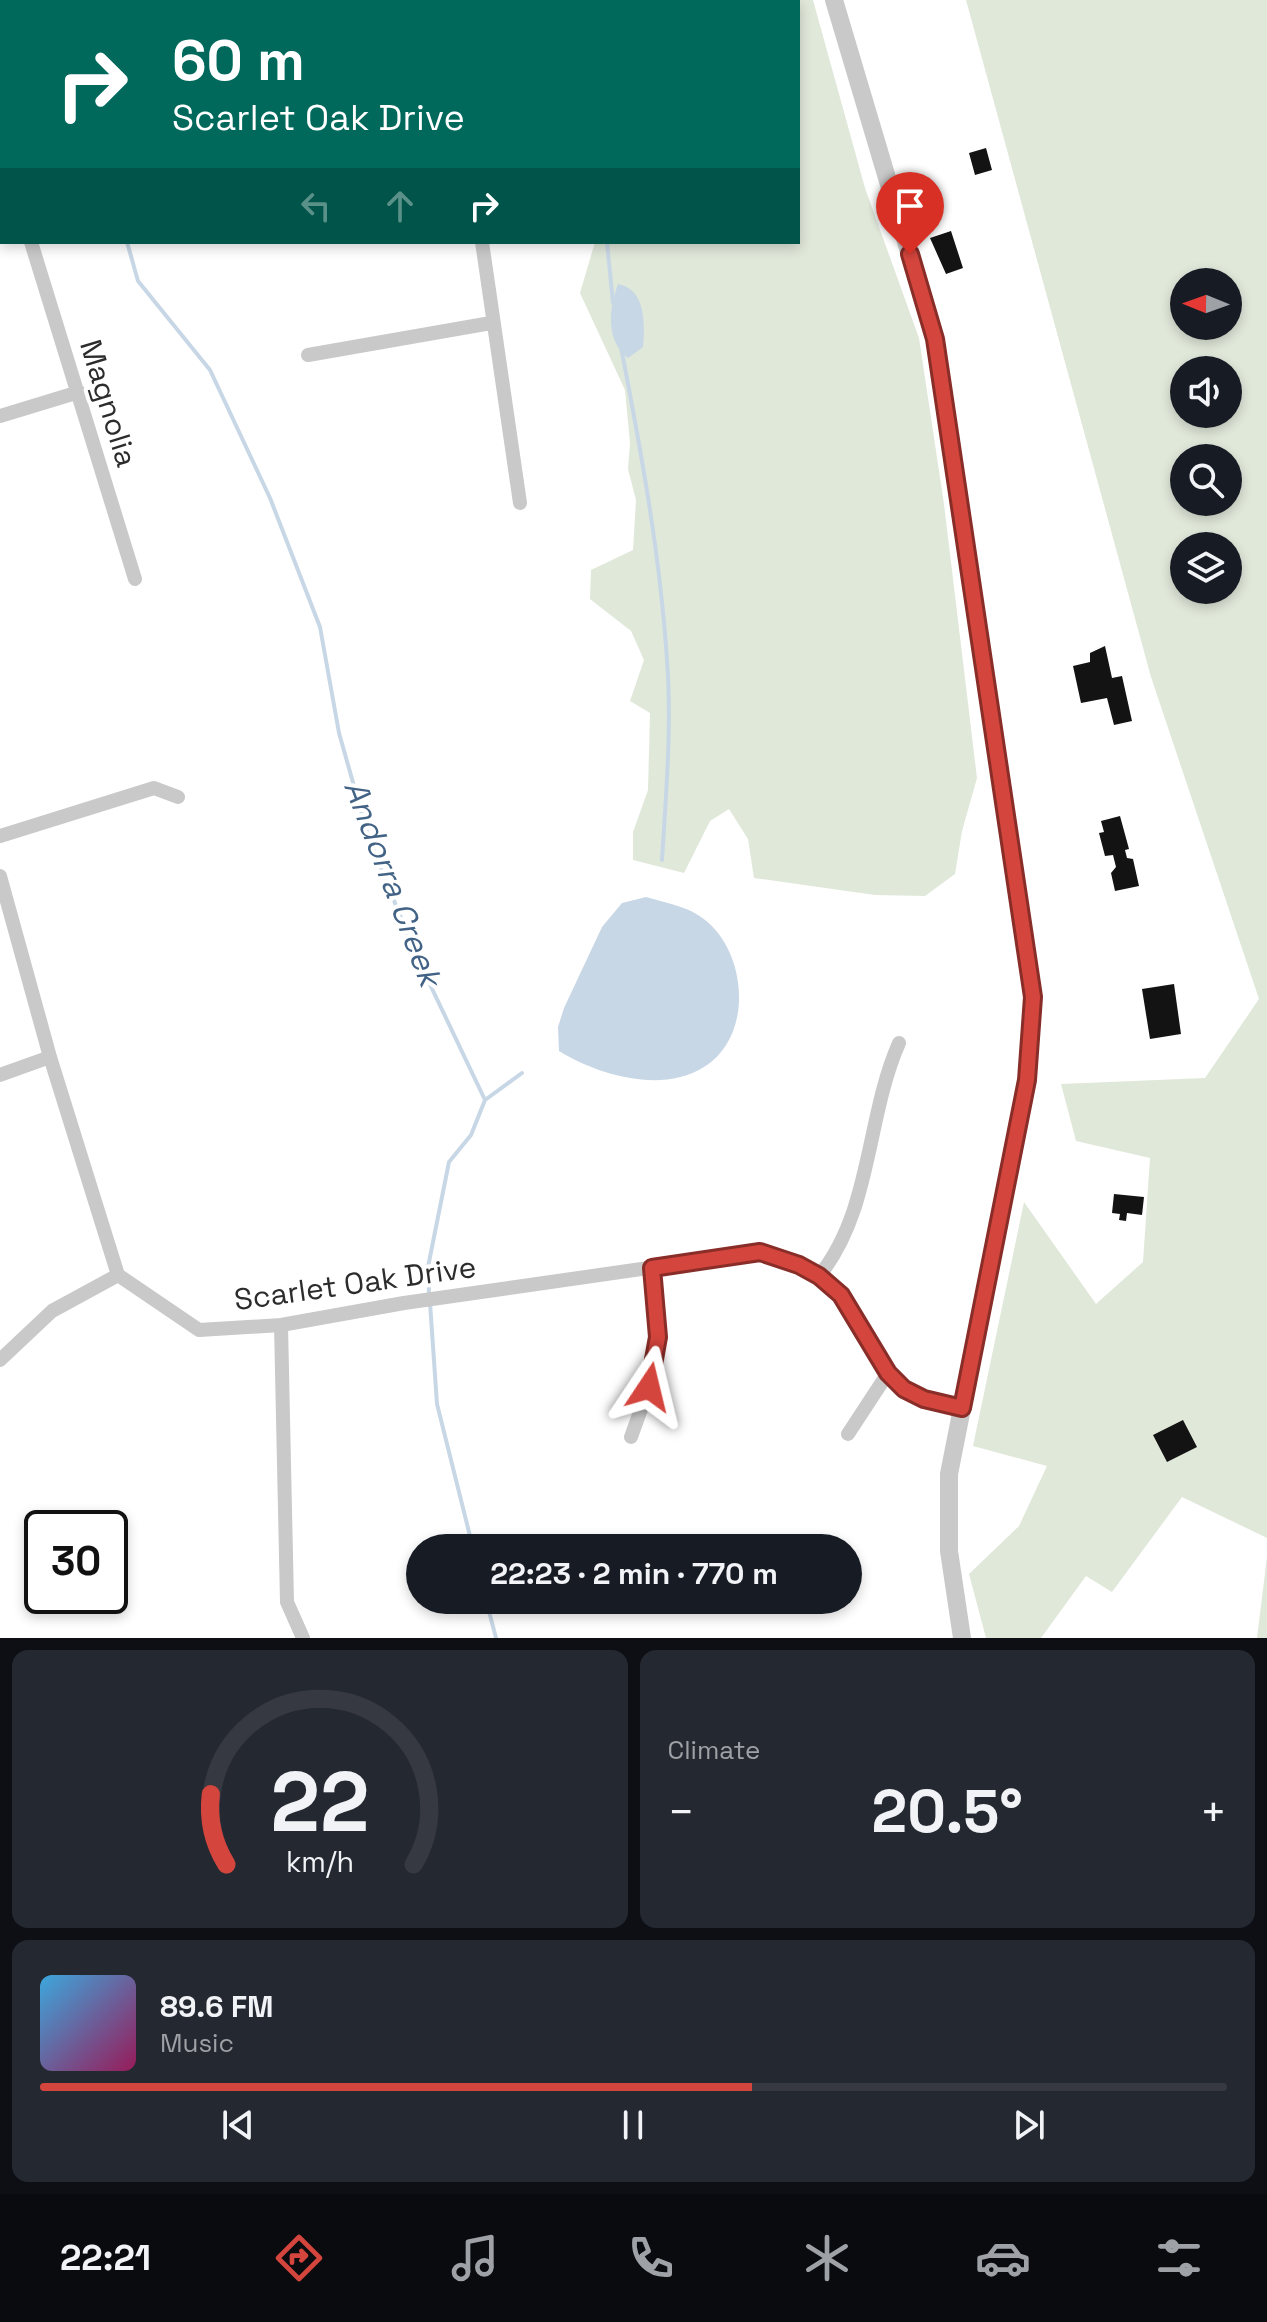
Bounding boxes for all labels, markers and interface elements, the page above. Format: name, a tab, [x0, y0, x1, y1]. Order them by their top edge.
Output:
text: 60 m	[172, 25, 305, 96]
icon: right	[40, 32, 144, 136]
text: Scarlet Oak Drive	[172, 95, 465, 141]
pin	[876, 172, 944, 254]
icon: left	[294, 184, 338, 228]
icon: ahead	[378, 184, 422, 228]
icon: right	[462, 184, 506, 228]
icon: arrive	[888, 184, 932, 228]
north arrow	[1170, 268, 1242, 340]
map controls	[1170, 268, 1242, 604]
street label: Magnolia	[71, 335, 147, 471]
button: sound	[1170, 356, 1242, 428]
button: search	[1170, 444, 1242, 516]
button: layers	[1170, 532, 1242, 604]
water label: Andorra Creek	[335, 774, 452, 995]
street label: Scarlet Oak Drive	[231, 1247, 479, 1319]
position arrow	[607, 1345, 691, 1429]
speed limit sign: 30	[24, 1510, 128, 1614]
text: 22:23 · 2 min · 770 m	[490, 1554, 778, 1593]
text: Climate	[668, 1733, 760, 1767]
text: 22	[270, 1749, 369, 1855]
text: 20.5°	[872, 1773, 1023, 1850]
text: −	[668, 1784, 695, 1840]
text: +	[1200, 1784, 1227, 1840]
text: km/h	[286, 1844, 354, 1880]
text: 89.6 FM	[160, 1987, 274, 2026]
text: Music	[160, 2026, 234, 2060]
icon: previous	[216, 2103, 260, 2147]
icon: pause	[611, 2103, 655, 2147]
icon: next	[1007, 2103, 1051, 2147]
icon: directions	[271, 2230, 327, 2286]
icon: music	[447, 2230, 503, 2286]
icon: phone	[623, 2230, 679, 2286]
icon: climate	[799, 2230, 855, 2286]
icon: car	[975, 2230, 1031, 2286]
icon: filters	[1151, 2230, 1207, 2286]
text: 22:21	[60, 2235, 151, 2281]

